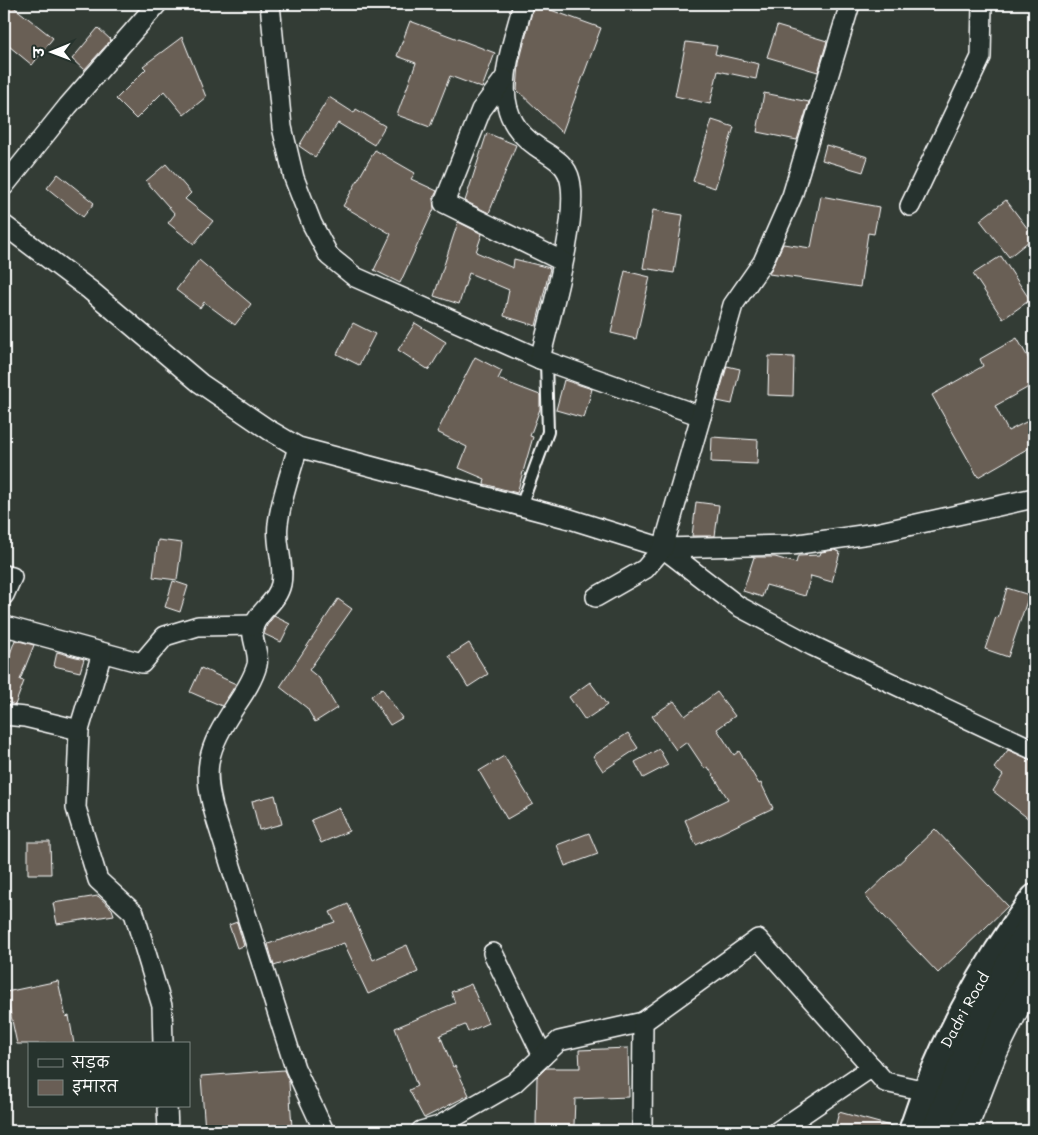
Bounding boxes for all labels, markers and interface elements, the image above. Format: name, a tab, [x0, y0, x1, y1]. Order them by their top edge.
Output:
north arrow	[28, 28, 78, 78]
text: उ	[29, 46, 48, 59]
street label: Dadri Road	[935, 968, 993, 1051]
legend	[28, 1042, 190, 1108]
text: सड़क	[71, 1052, 110, 1073]
text: इमारत	[72, 1076, 119, 1096]

